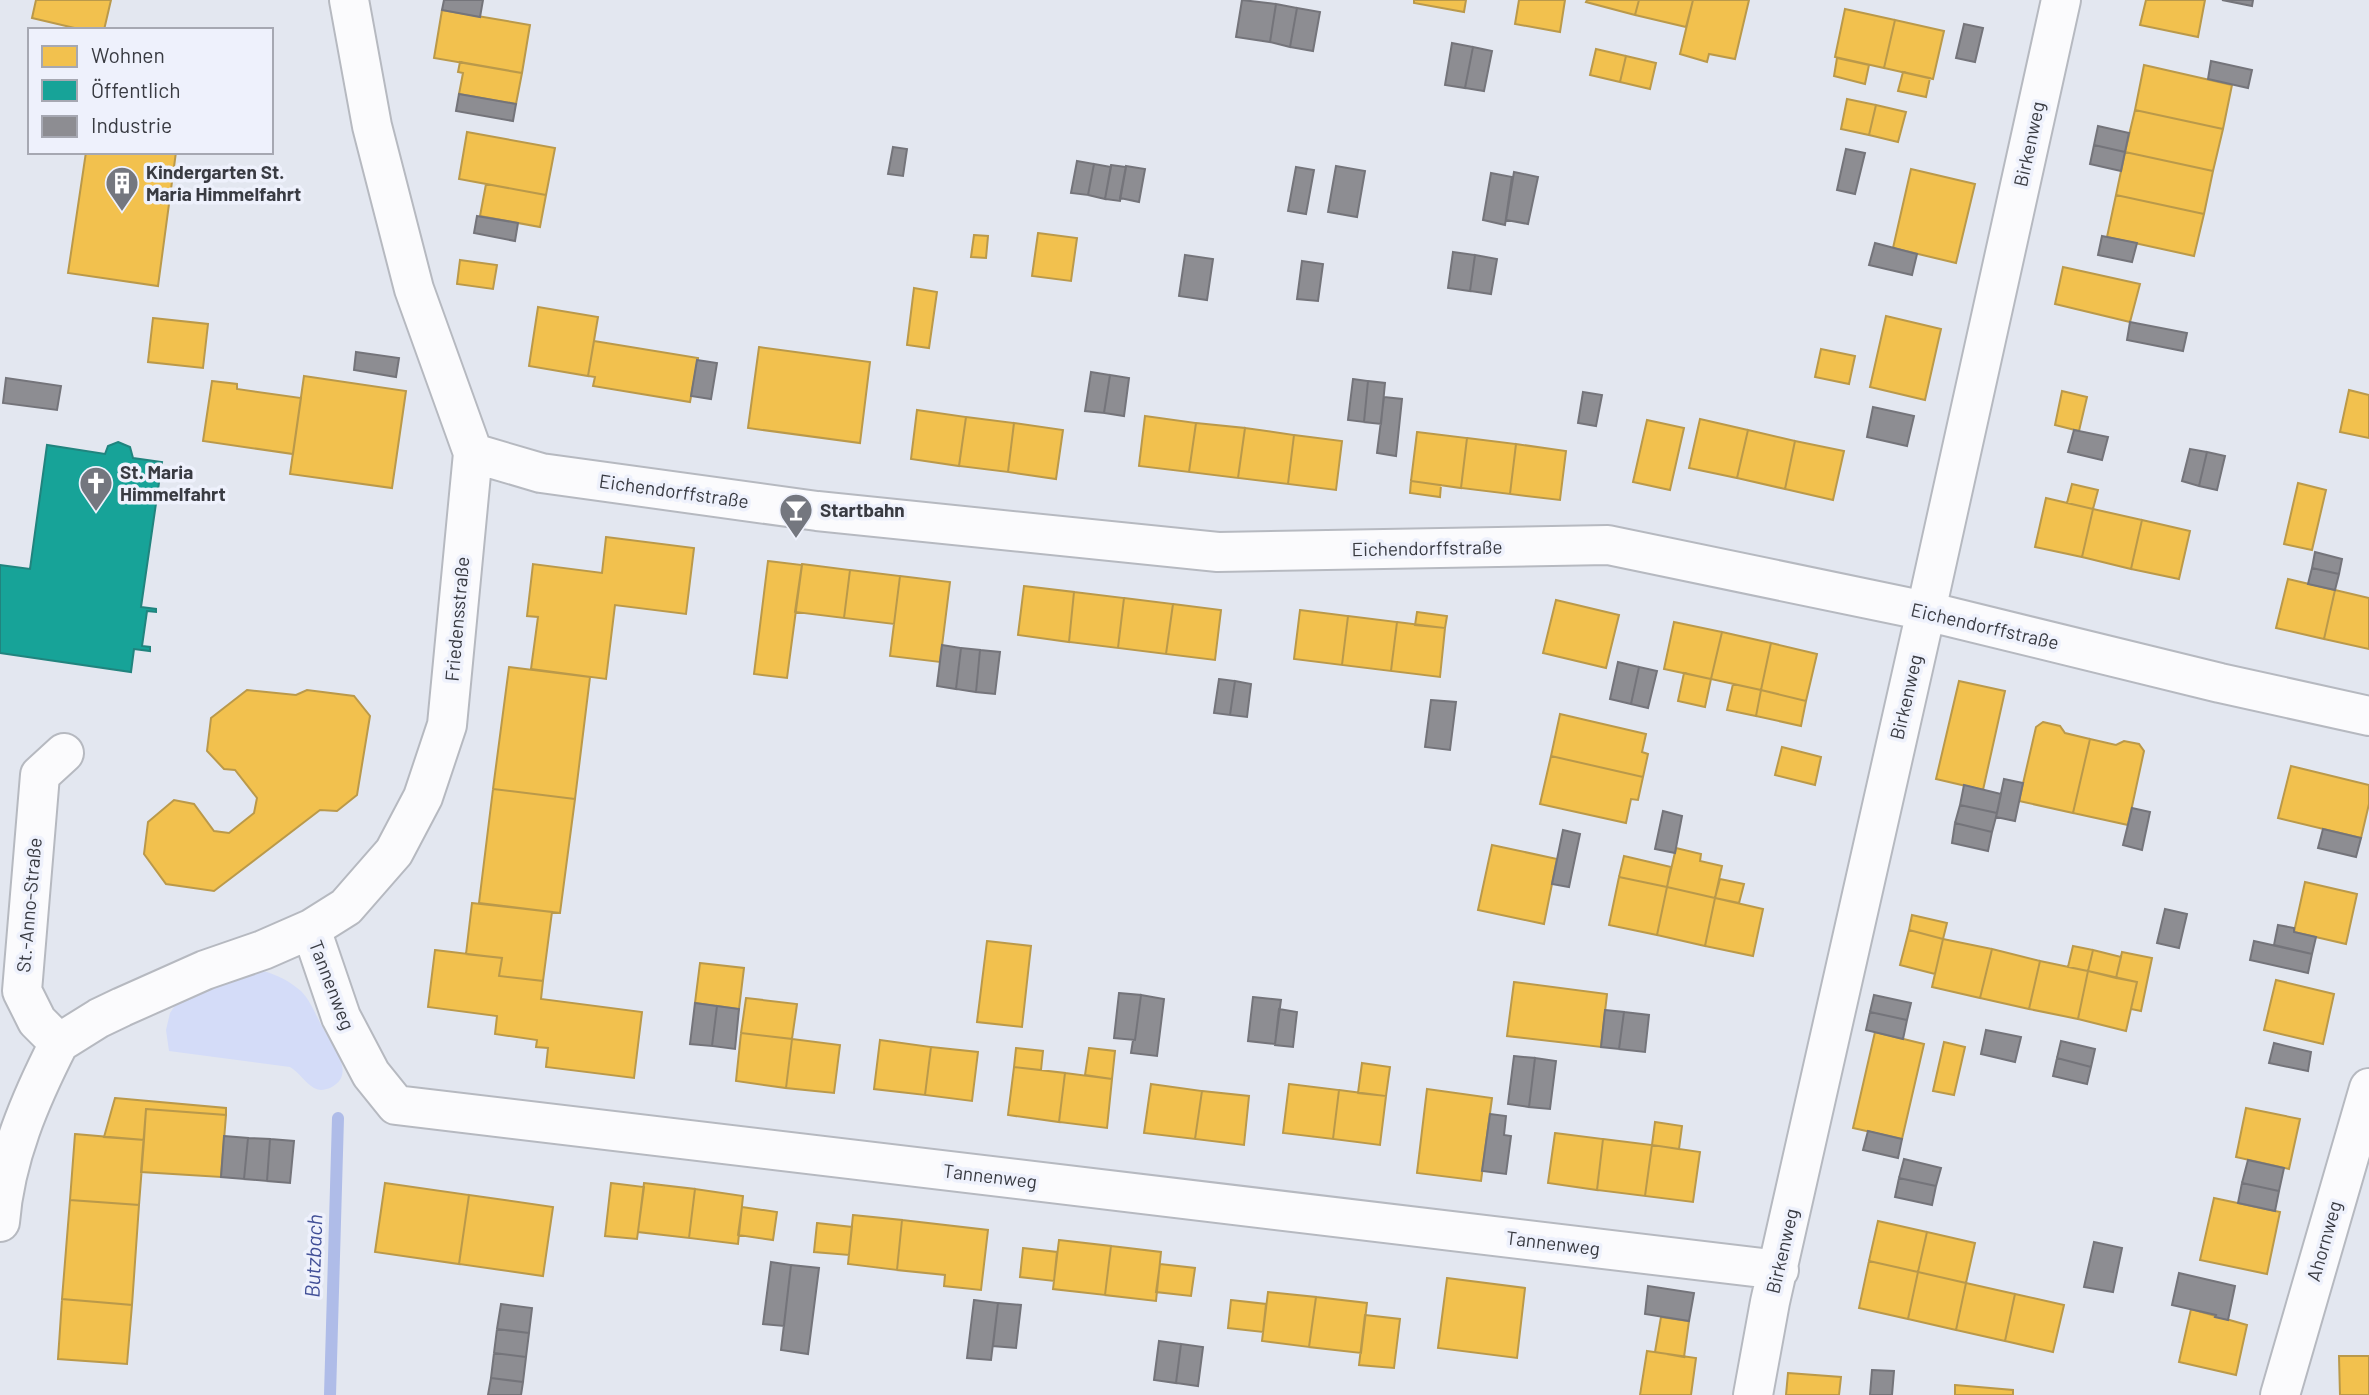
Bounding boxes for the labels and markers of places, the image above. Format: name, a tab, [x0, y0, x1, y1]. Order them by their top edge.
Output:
place label: Kindergarten St. Maria Himmelfahrt	[146, 160, 301, 205]
building icon: Kindergarten St. Maria Himmelfahrt	[103, 164, 141, 213]
place label: St. Maria Himmelfahrt	[120, 460, 226, 505]
church icon: St. Maria Himmelfahrt	[77, 464, 115, 513]
bar icon: Startbahn	[777, 491, 815, 540]
place label: Startbahn	[820, 498, 905, 521]

